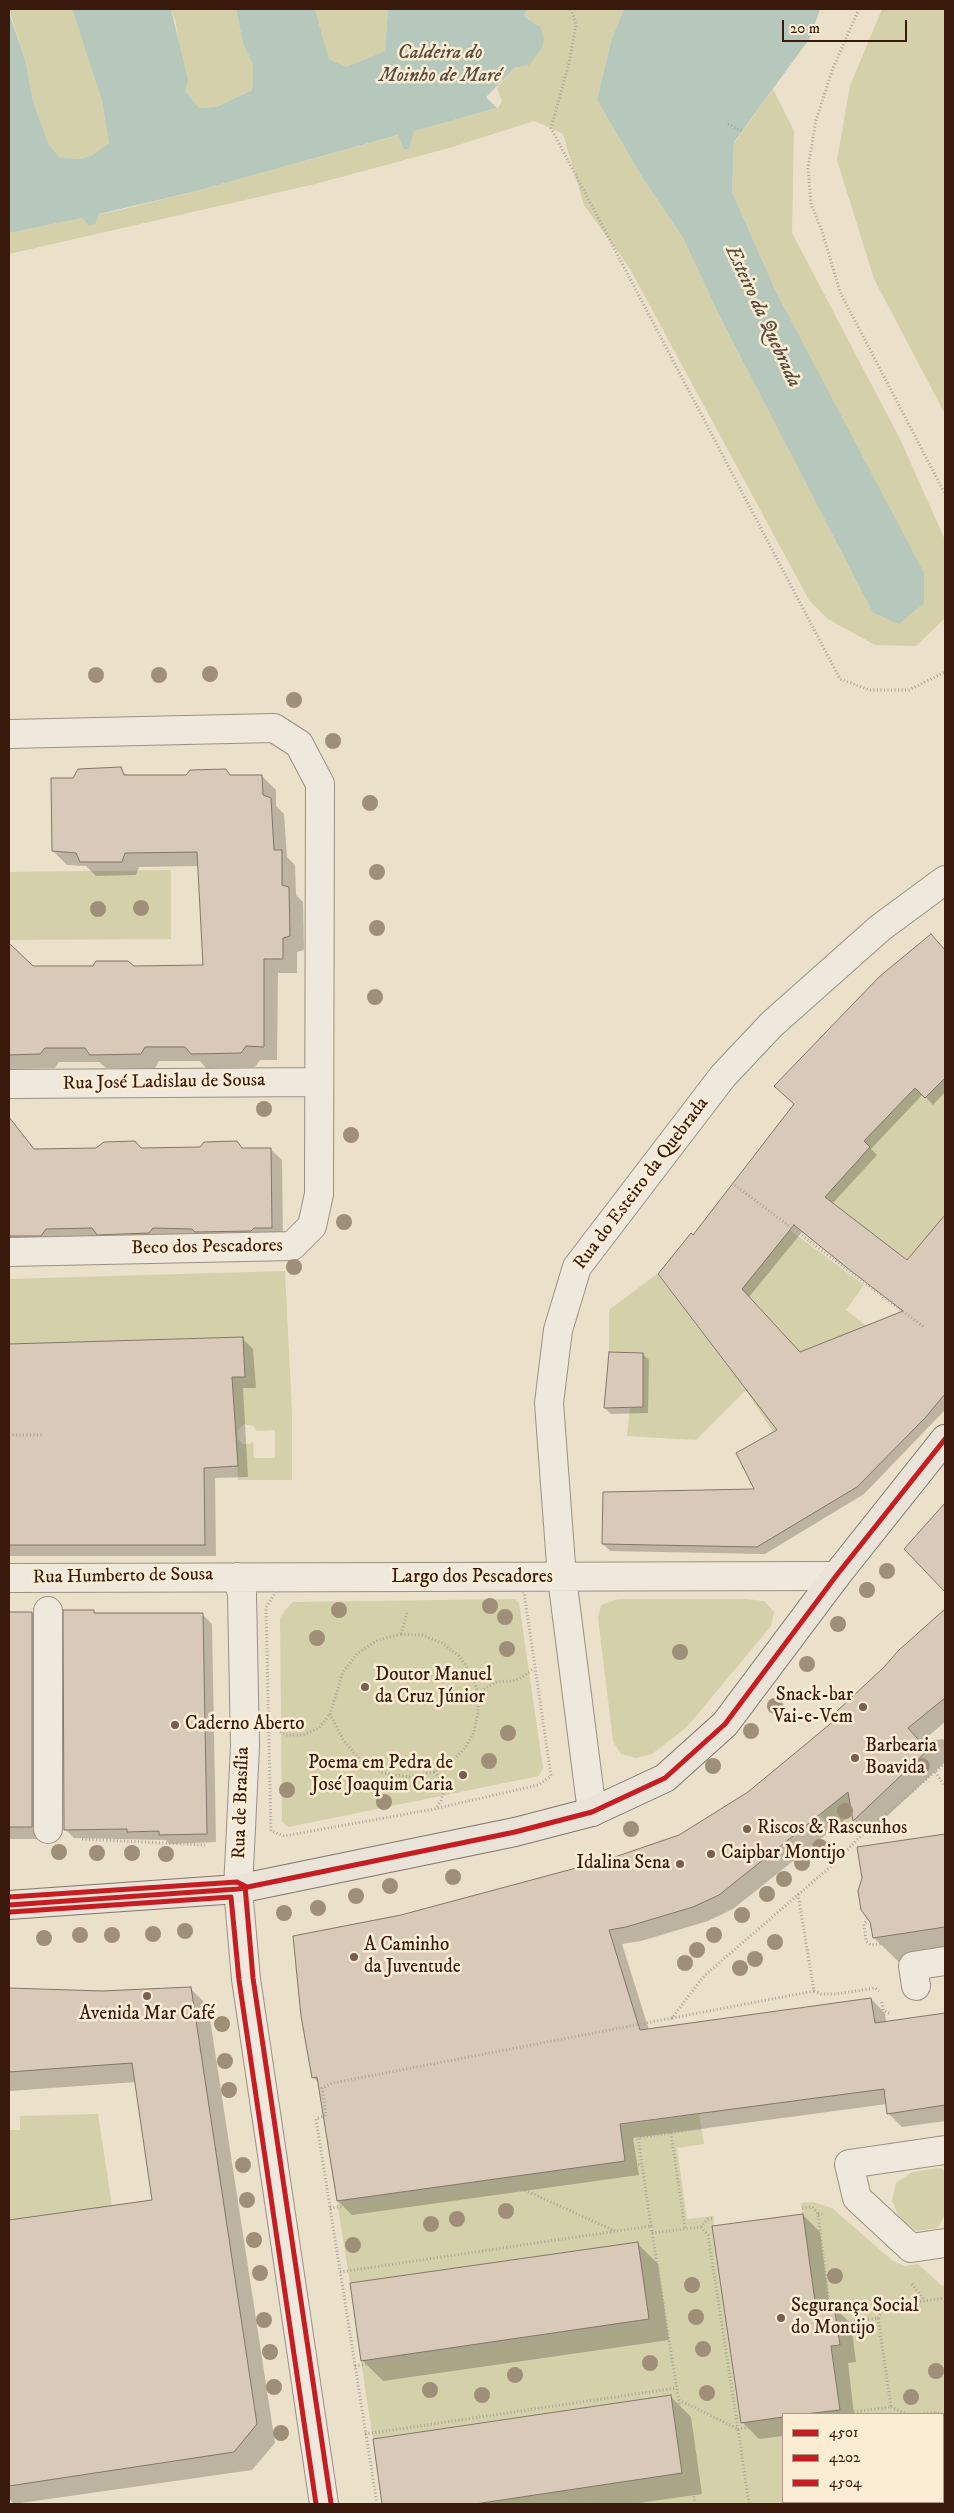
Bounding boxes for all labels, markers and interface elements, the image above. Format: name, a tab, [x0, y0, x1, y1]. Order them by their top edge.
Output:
scale bar	[784, 10, 909, 42]
text: 20 m	[790, 19, 820, 38]
water label: Caldeira do Moinho de Maré	[379, 42, 501, 89]
water label: Esteiro da Quebrada	[719, 242, 805, 392]
street label: Rua José Ladislau de Sousa	[63, 1070, 265, 1096]
street label: Rua do Esteiro da Quebrada	[570, 1093, 714, 1275]
street label: Beco dos Pescadores	[131, 1235, 283, 1261]
street label: Rua Humberto de Sousa	[33, 1564, 213, 1590]
street label: Largo dos Pescadores	[391, 1567, 553, 1589]
place label: Doutor Manuel da Cruz Júnior	[375, 1665, 492, 1709]
marker: Doutor Manuel da Cruz Júnior	[359, 1681, 371, 1693]
place label: Snack-bar Vai-e-Vem	[773, 1685, 853, 1729]
marker: Snack-bar Vai-e-Vem	[857, 1701, 869, 1713]
place label: Caderno Aberto	[185, 1714, 305, 1736]
marker: Caderno Aberto	[169, 1719, 181, 1731]
place label: Barbearia Boavida	[865, 1736, 937, 1780]
street label: Rua de Brasília	[229, 1746, 255, 1860]
marker: Barbearia Boavida	[849, 1752, 861, 1764]
place label: Poema em Pedra de José Joaquim Caria	[308, 1753, 453, 1797]
marker: Poema em Pedra de José Joaquim Caria	[457, 1769, 469, 1781]
place label: Riscos & Rascunhos	[757, 1818, 907, 1840]
marker: Riscos & Rascunhos	[741, 1823, 753, 1835]
place label: Caipbar Montijo	[721, 1843, 845, 1865]
marker: Caipbar Montijo	[705, 1848, 717, 1860]
place label: Idalina Sena	[576, 1853, 670, 1875]
marker: Idalina Sena	[674, 1858, 686, 1870]
place label: A Caminho da Juventude	[364, 1935, 461, 1979]
marker: A Caminho da Juventude	[348, 1951, 360, 1963]
marker: Avenida Mar Café	[141, 1990, 153, 2002]
place label: Avenida Mar Café	[79, 2004, 215, 2026]
place label: Segurança Social do Montijo	[791, 2296, 919, 2340]
marker: Segurança Social do Montijo	[775, 2312, 787, 2324]
legend	[782, 2413, 944, 2503]
text: 4501	[829, 2423, 859, 2442]
text: 4202	[829, 2448, 860, 2467]
text: 4504	[829, 2473, 862, 2492]

